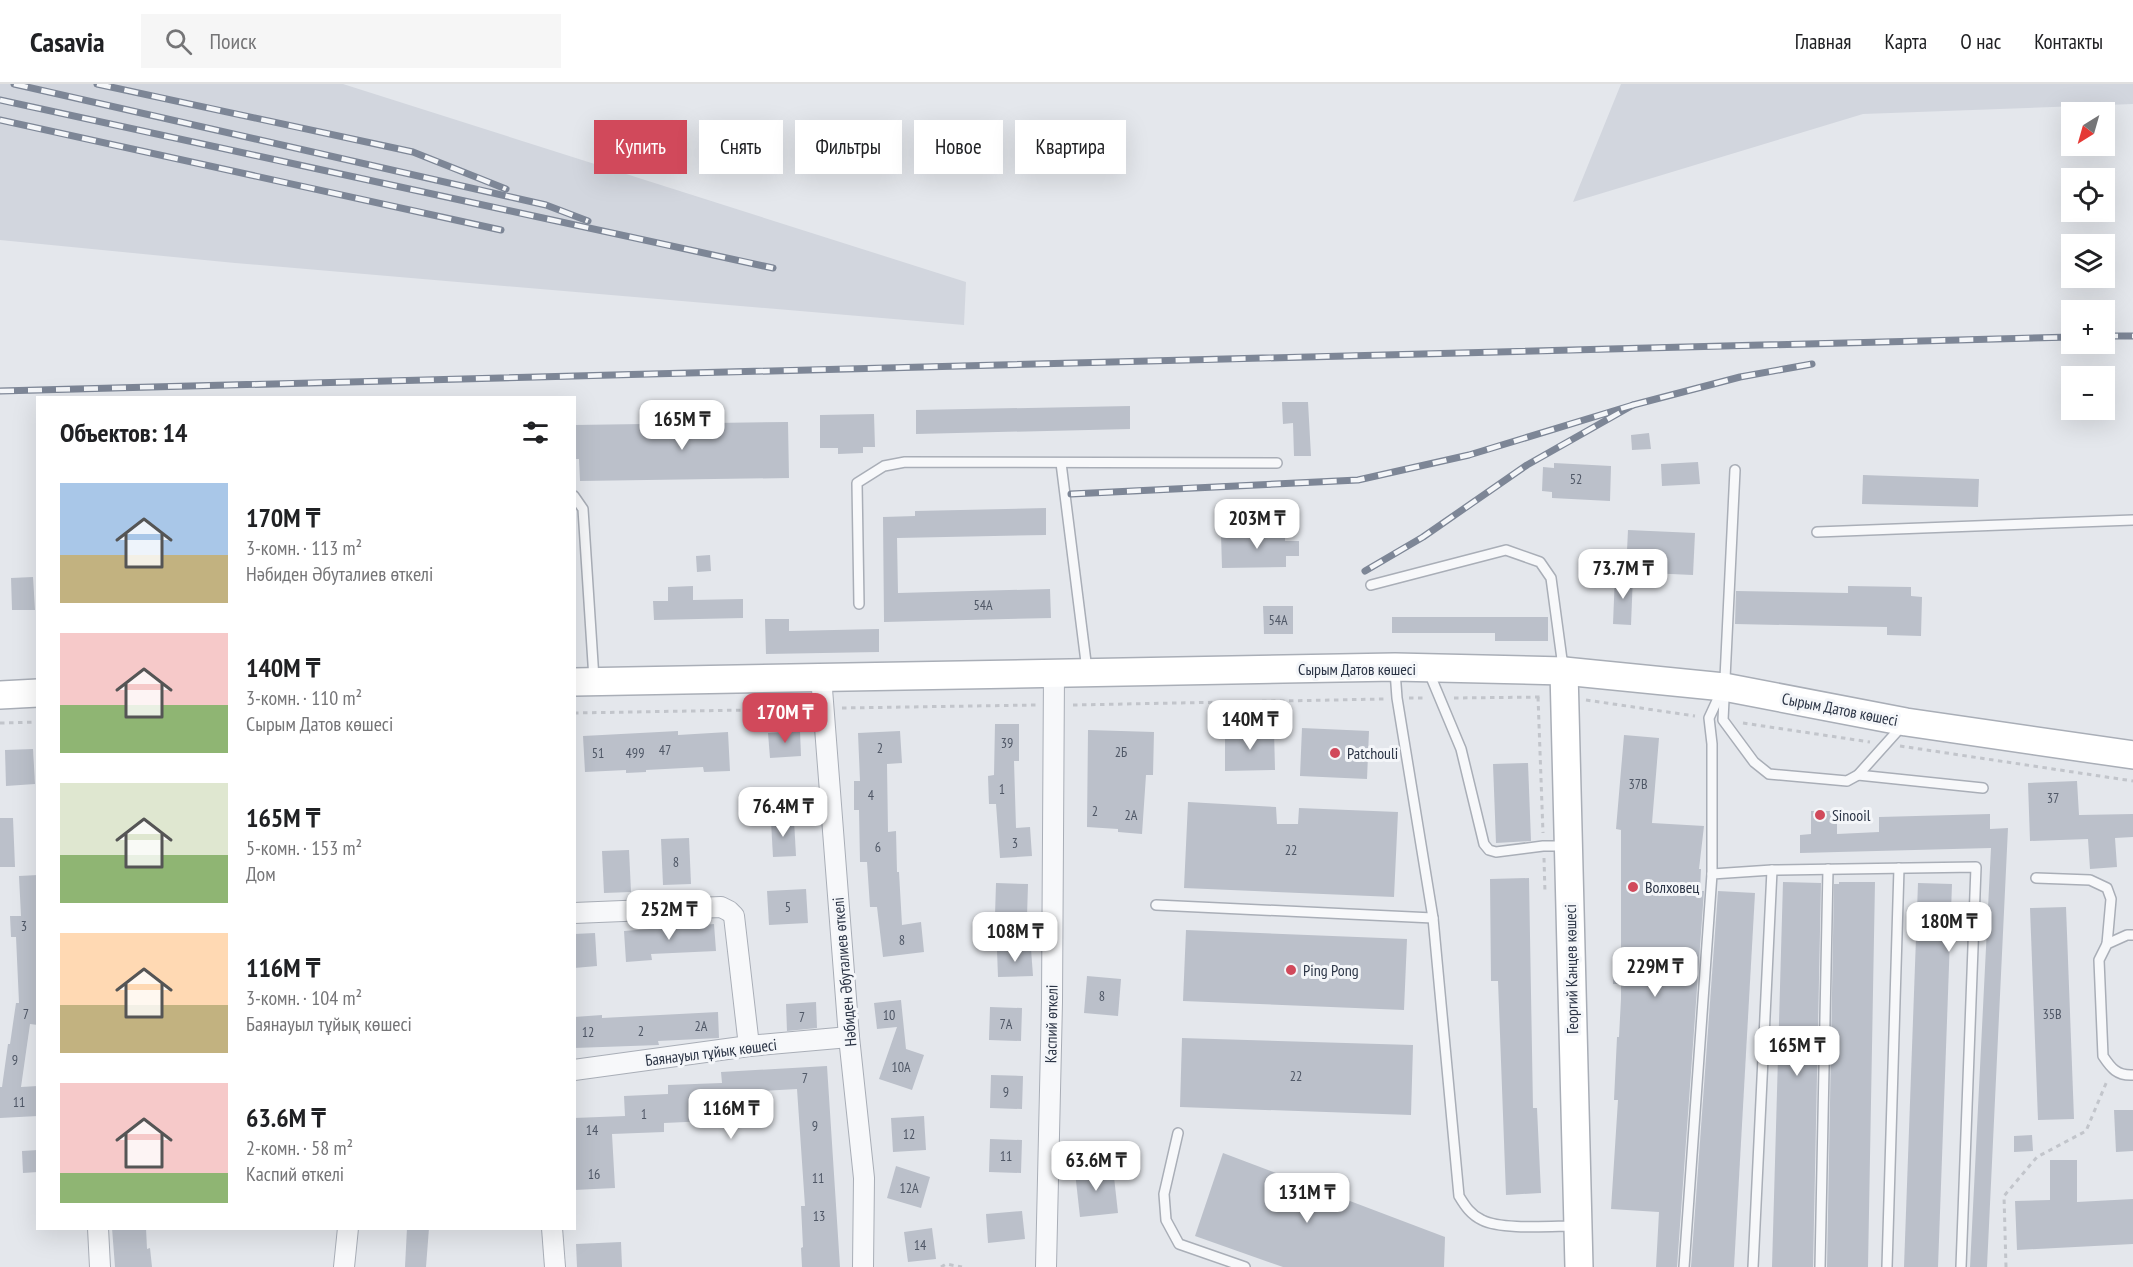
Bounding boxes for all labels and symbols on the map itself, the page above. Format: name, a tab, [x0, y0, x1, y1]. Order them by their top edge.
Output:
north arrow	[2061, 102, 2115, 156]
pin: 165M ₸	[633, 400, 731, 451]
house number: 52	[1570, 470, 1582, 488]
pin: 203M ₸	[1208, 499, 1306, 550]
pin: 73.7M ₸	[1568, 549, 1678, 600]
house number: 54А	[973, 596, 993, 614]
house number: 54А	[1268, 611, 1288, 629]
street label: Сырым Датов көшесі	[1298, 659, 1416, 679]
street label: Сырым Датов көшесі	[1780, 688, 1900, 730]
pin: 170M ₸	[736, 693, 834, 744]
pin: 140M ₸	[1201, 700, 1299, 751]
house number: 39	[1001, 734, 1013, 752]
house number: 2	[877, 739, 883, 757]
house number: 47	[659, 741, 671, 759]
house number: 2Б	[1115, 743, 1127, 761]
place label: Patchouli	[1347, 743, 1398, 763]
house number: 51	[592, 744, 604, 762]
house number: 499	[626, 744, 644, 762]
marker: Patchouli	[1328, 746, 1342, 760]
house number: 37В	[1628, 775, 1648, 793]
house number: 1	[999, 780, 1005, 798]
house number: 4	[868, 786, 875, 804]
pin: 76.4M ₸	[728, 787, 838, 838]
house number: 37	[2047, 789, 2059, 807]
house number: 2	[1092, 802, 1098, 820]
place label: Sinooil	[1832, 805, 1871, 825]
house number: 2А	[1125, 806, 1138, 824]
marker: Sinooil	[1813, 808, 1827, 822]
house number: 3	[1012, 834, 1018, 852]
house number: 6	[875, 838, 881, 856]
house number: 22	[1285, 841, 1297, 859]
house number: 8	[673, 853, 679, 871]
place label: Волховец	[1645, 877, 1699, 897]
marker: Волховец	[1626, 880, 1640, 894]
pin: 252M ₸	[620, 890, 718, 941]
street label: Нәбиден Әбуталиев өткелі	[828, 896, 860, 1048]
house number: 5	[785, 898, 791, 916]
pin: 180M ₸	[1900, 902, 1998, 953]
street label: Георгий Канцев көшесі	[1560, 904, 1582, 1034]
pin: 108M ₸	[966, 912, 1064, 963]
house number: 3	[21, 917, 27, 935]
house number: 8	[899, 931, 905, 949]
pin: 229M ₸	[1606, 947, 1704, 998]
place label: Ping Pong	[1303, 960, 1359, 980]
marker: Ping Pong	[1284, 963, 1298, 977]
street label: Каспий өткелі	[1040, 985, 1062, 1063]
house number: 8	[1099, 987, 1105, 1005]
house number: 7	[23, 1005, 29, 1023]
house number: 35В	[2042, 1005, 2062, 1023]
house number: 10	[883, 1006, 895, 1024]
house number: 7	[799, 1008, 805, 1026]
house number: 7А	[1000, 1015, 1013, 1033]
house number: 2А	[695, 1017, 708, 1035]
house number: 2	[638, 1022, 644, 1040]
house number: 12	[582, 1023, 594, 1041]
pin: 165M ₸	[1748, 1026, 1846, 1077]
street label: Баянауыл тұйық көшесі	[644, 1034, 778, 1070]
house number: 9	[12, 1051, 18, 1069]
house number: 10А	[891, 1058, 911, 1076]
house number: 22	[1290, 1067, 1302, 1085]
house number: 7	[802, 1069, 808, 1087]
house number: 9	[1003, 1083, 1009, 1101]
pin: 116M ₸	[682, 1089, 780, 1140]
house number: 11	[13, 1093, 25, 1111]
house number: 1	[641, 1105, 647, 1123]
house number: 9	[812, 1117, 818, 1135]
house number: 14	[586, 1121, 599, 1139]
house number: 12	[903, 1125, 915, 1143]
pin: 63.6M ₸	[1041, 1141, 1151, 1192]
house number: 11	[1000, 1147, 1012, 1165]
house number: 16	[588, 1165, 600, 1183]
house number: 11	[812, 1169, 824, 1187]
pin: 131M ₸	[1258, 1173, 1356, 1224]
house number: 12А	[899, 1179, 919, 1197]
house number: 13	[813, 1207, 825, 1225]
house number: 14	[914, 1236, 927, 1254]

